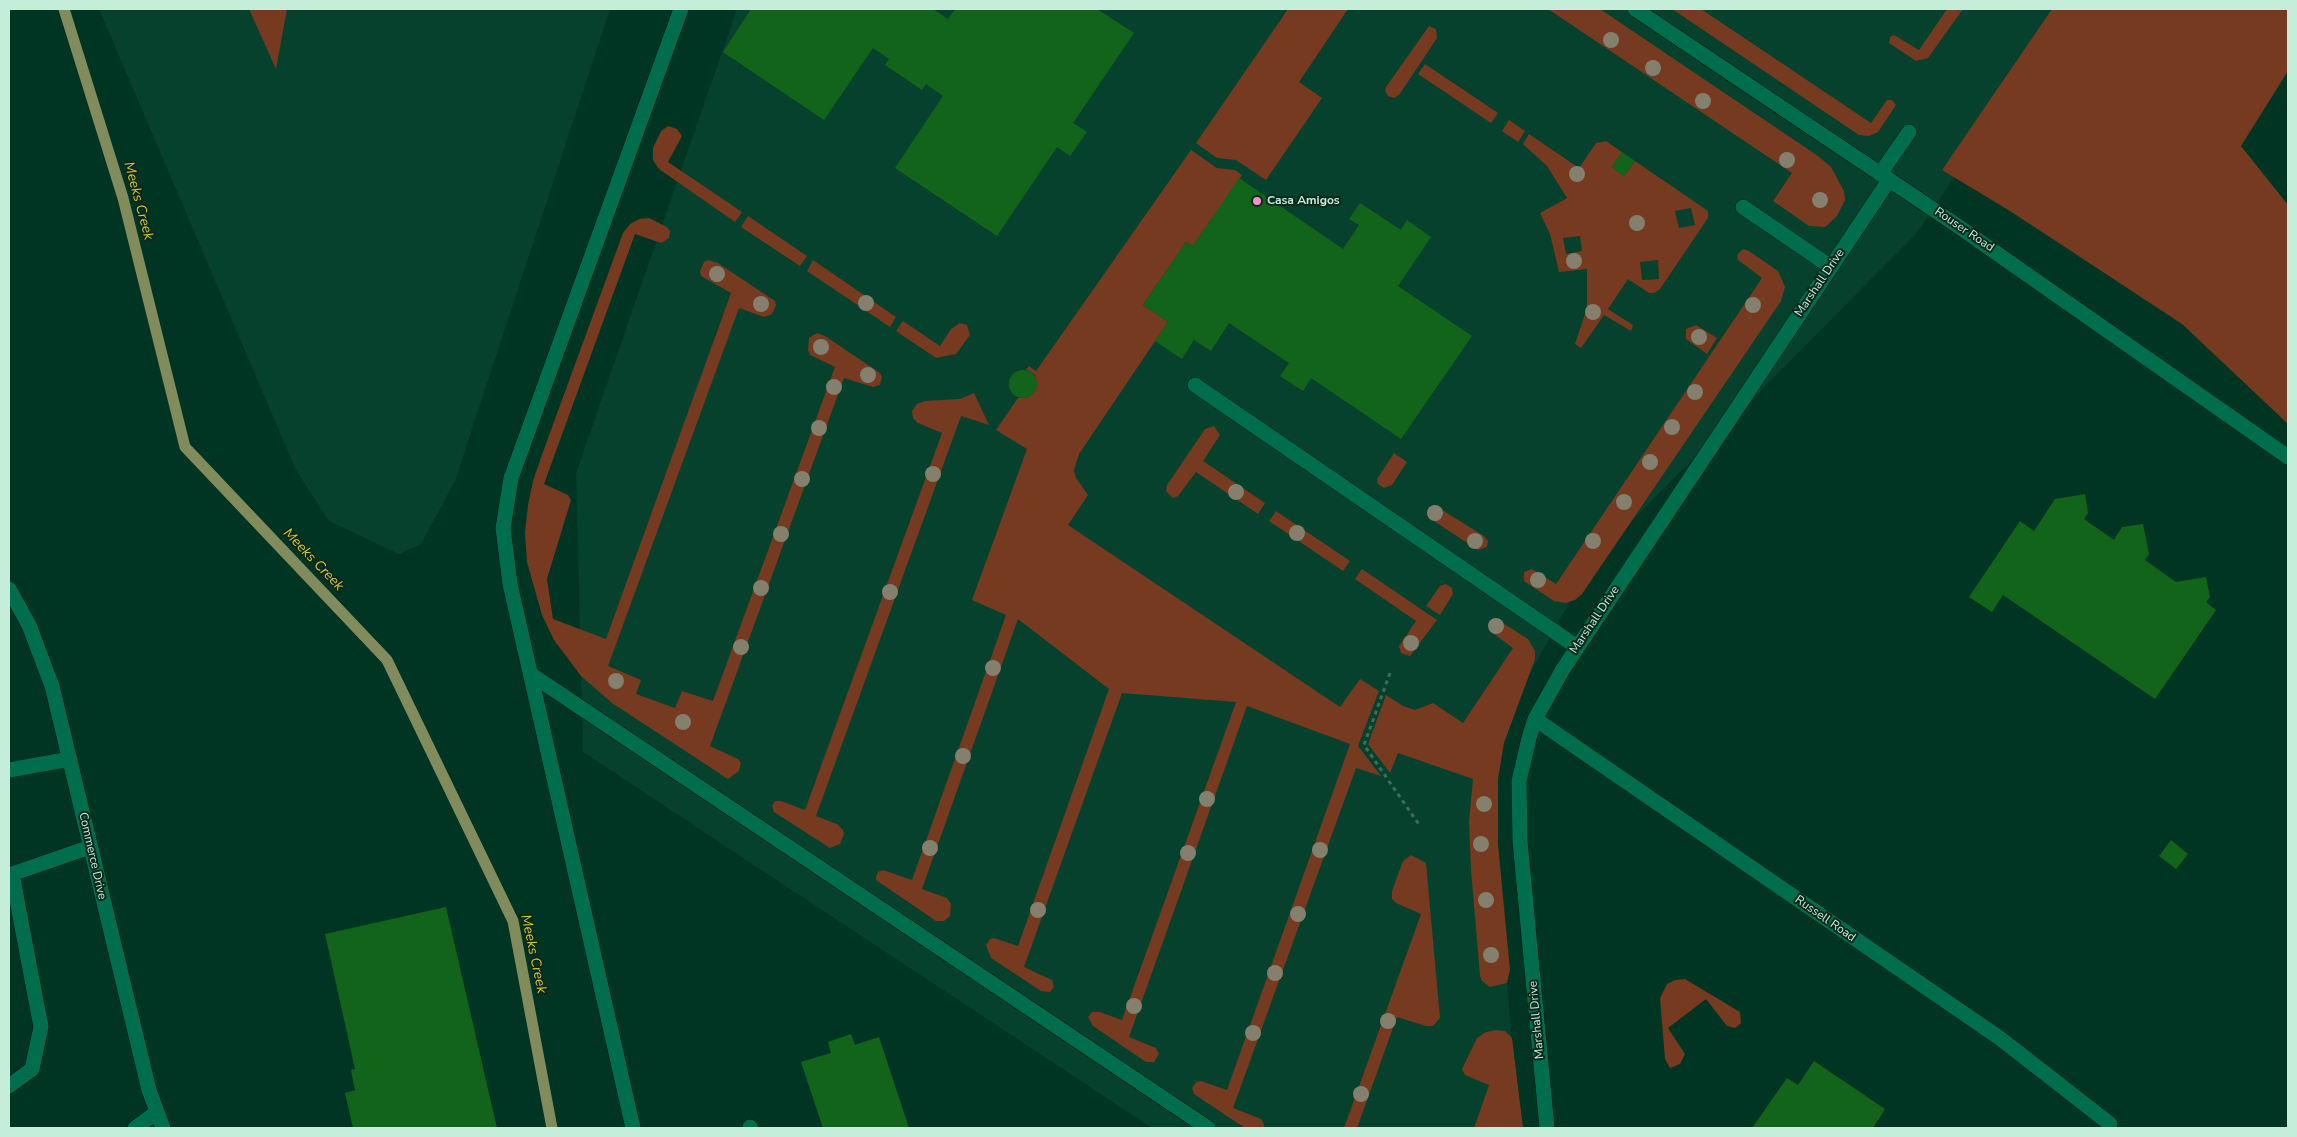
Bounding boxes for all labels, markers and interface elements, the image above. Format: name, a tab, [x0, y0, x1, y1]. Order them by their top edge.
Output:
water label: Meeks Creek	[119, 160, 157, 242]
place label: Casa Amigos	[1267, 194, 1340, 208]
marker: Casa Amigos	[1251, 195, 1263, 207]
street label: Rouser Road	[1931, 205, 1997, 255]
street label: Marshall Drive	[1792, 246, 1848, 320]
water label: Meeks Creek	[279, 525, 347, 595]
street label: Marshall Drive	[1567, 583, 1623, 657]
street label: Commerce Drive	[75, 811, 109, 901]
street label: Russell Road	[1792, 893, 1858, 945]
water label: Meeks Creek	[516, 913, 550, 995]
street label: Marshall Drive	[1526, 980, 1548, 1060]

